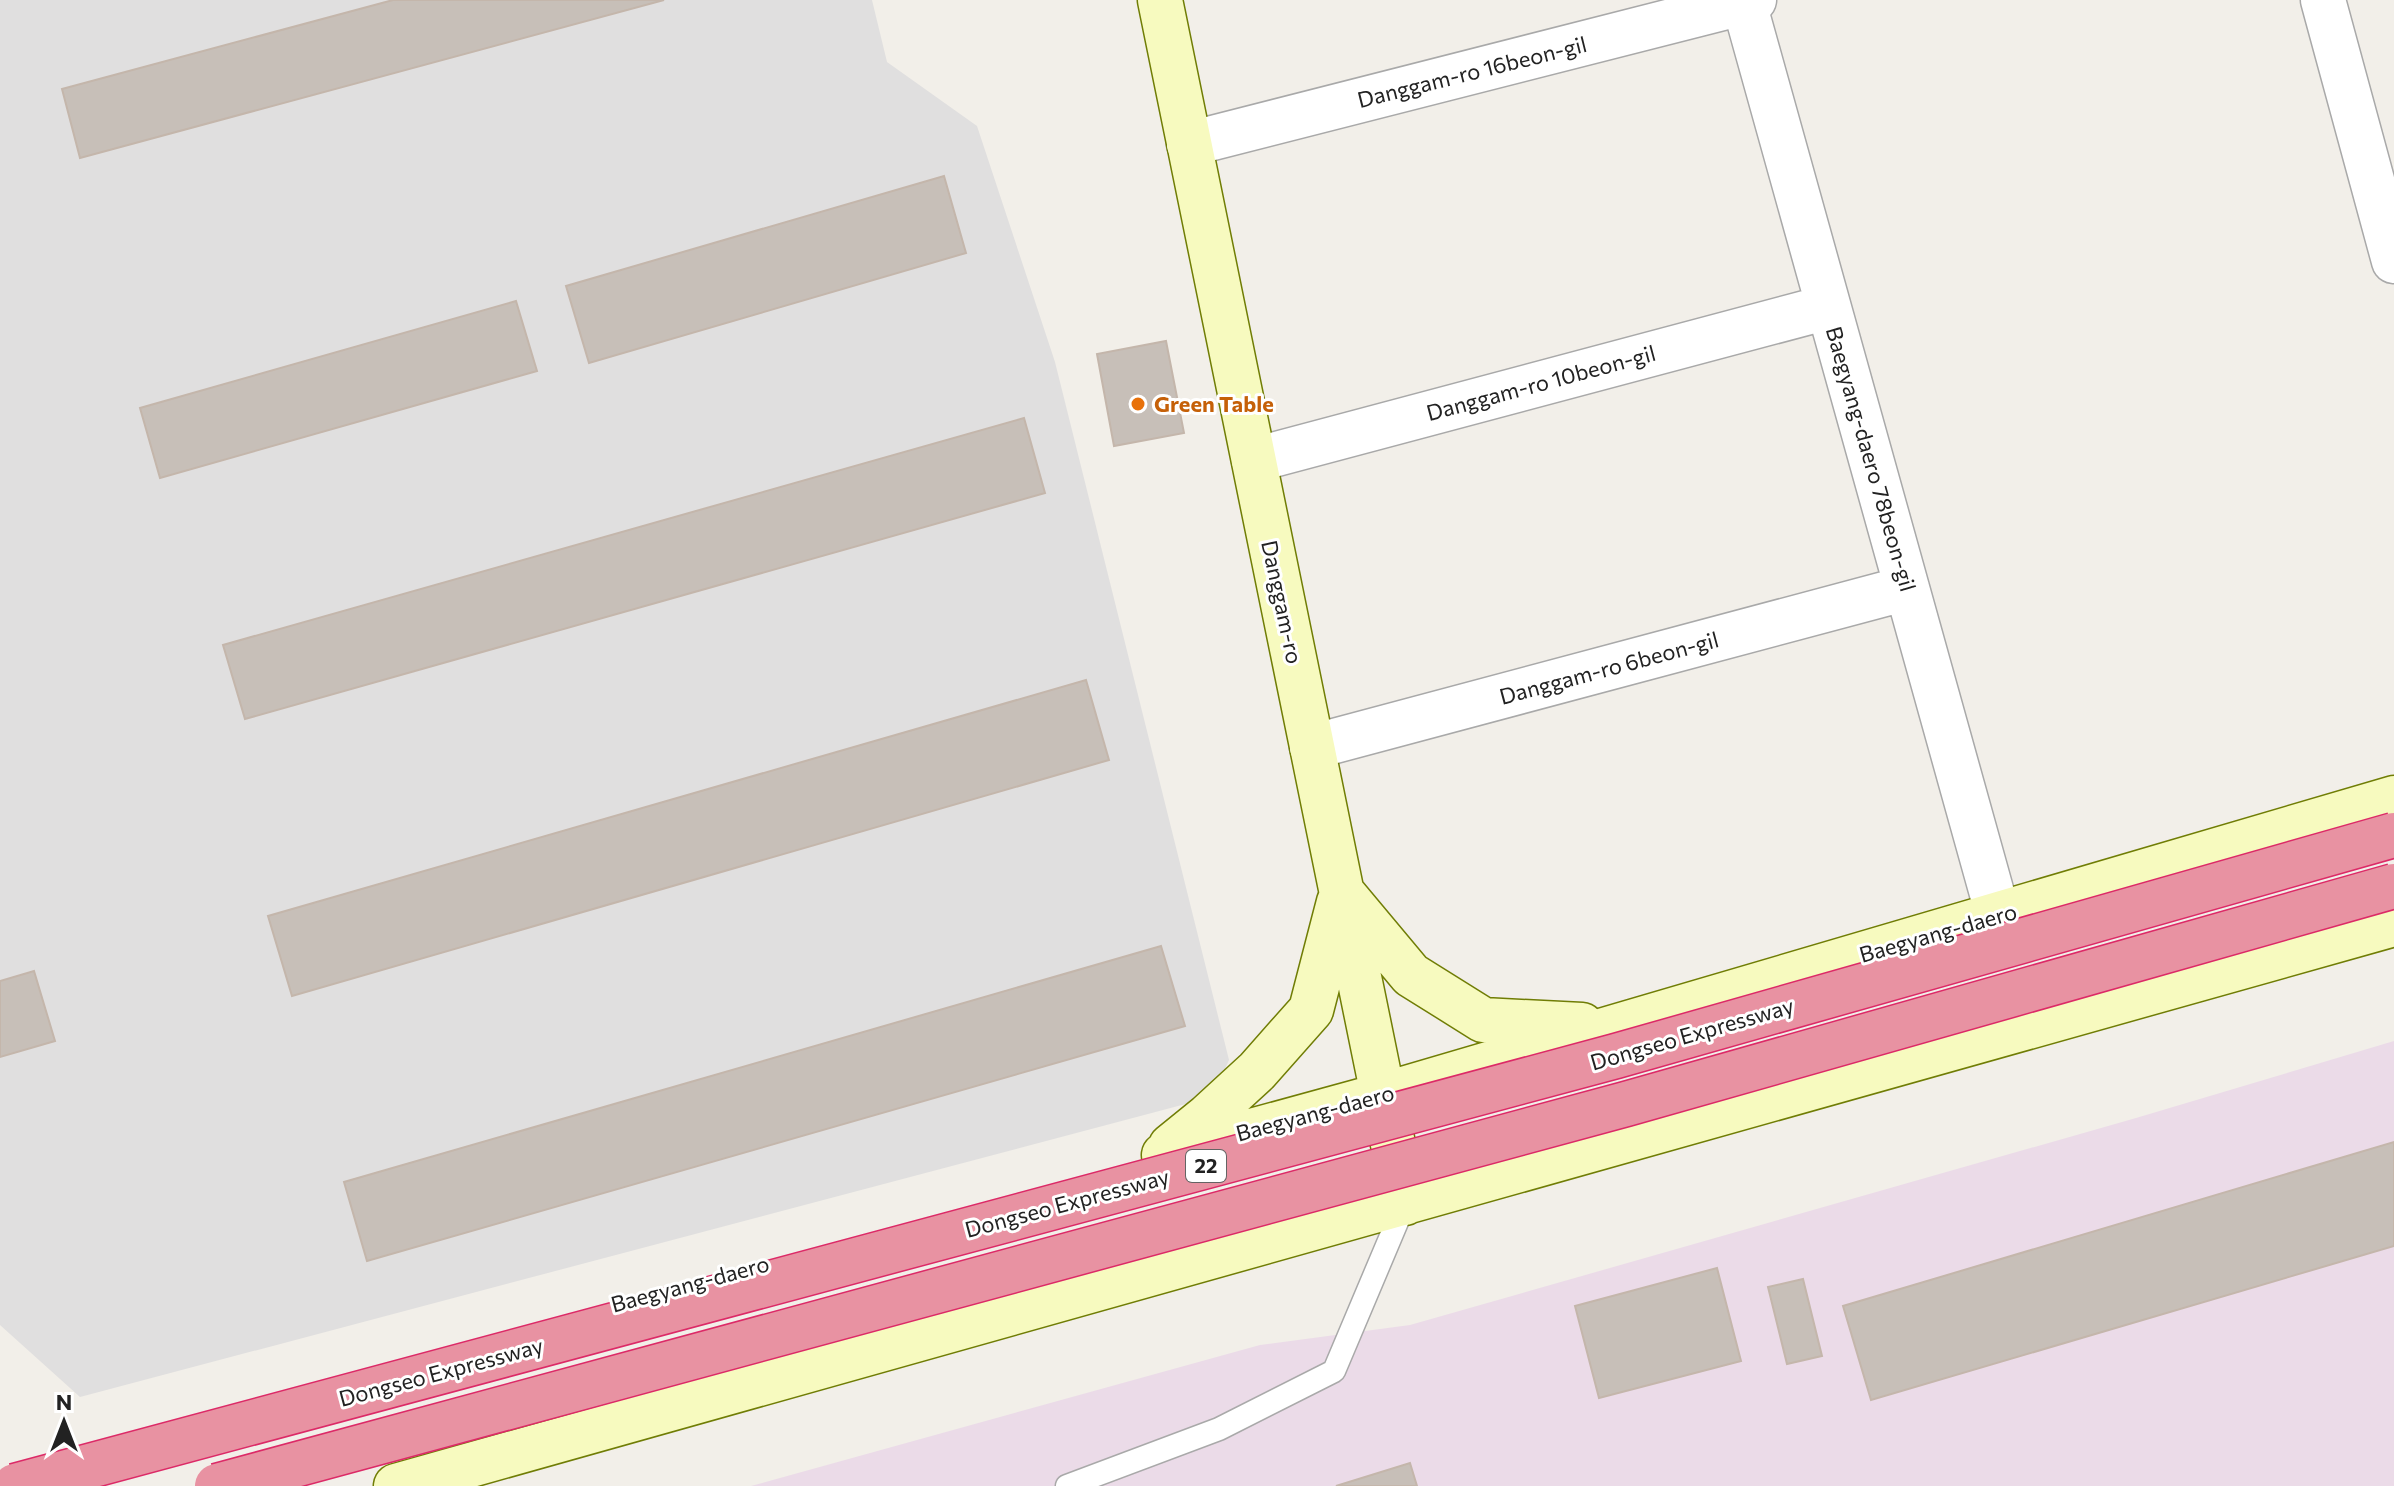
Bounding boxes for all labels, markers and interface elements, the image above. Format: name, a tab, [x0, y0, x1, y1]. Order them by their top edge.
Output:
street label: Danggam-ro 16beon-gil	[1354, 30, 1589, 113]
street label: Baegyang-daero 78beon-gil	[1821, 323, 1922, 595]
street label: Danggam-ro 10beon-gil	[1423, 339, 1659, 426]
place label: Green Table	[1154, 390, 1274, 417]
marker: Green Table	[1129, 395, 1147, 413]
street label: Danggam-ro	[1256, 538, 1309, 666]
street label: Danggam-ro 6beon-gil	[1496, 625, 1721, 710]
street label: Baegyang-daero	[1856, 897, 2020, 968]
street label: Dongseo Expressway	[1587, 992, 1797, 1076]
street label: Baegyang-daero	[1233, 1078, 1397, 1147]
road number: 22	[1186, 1150, 1226, 1182]
street label: Dongseo Expressway	[962, 1162, 1172, 1243]
street label: Baegyang-daero	[608, 1249, 772, 1318]
street label: Dongseo Expressway	[336, 1331, 546, 1412]
north arrow	[24, 1382, 104, 1462]
text: N	[56, 1388, 72, 1415]

